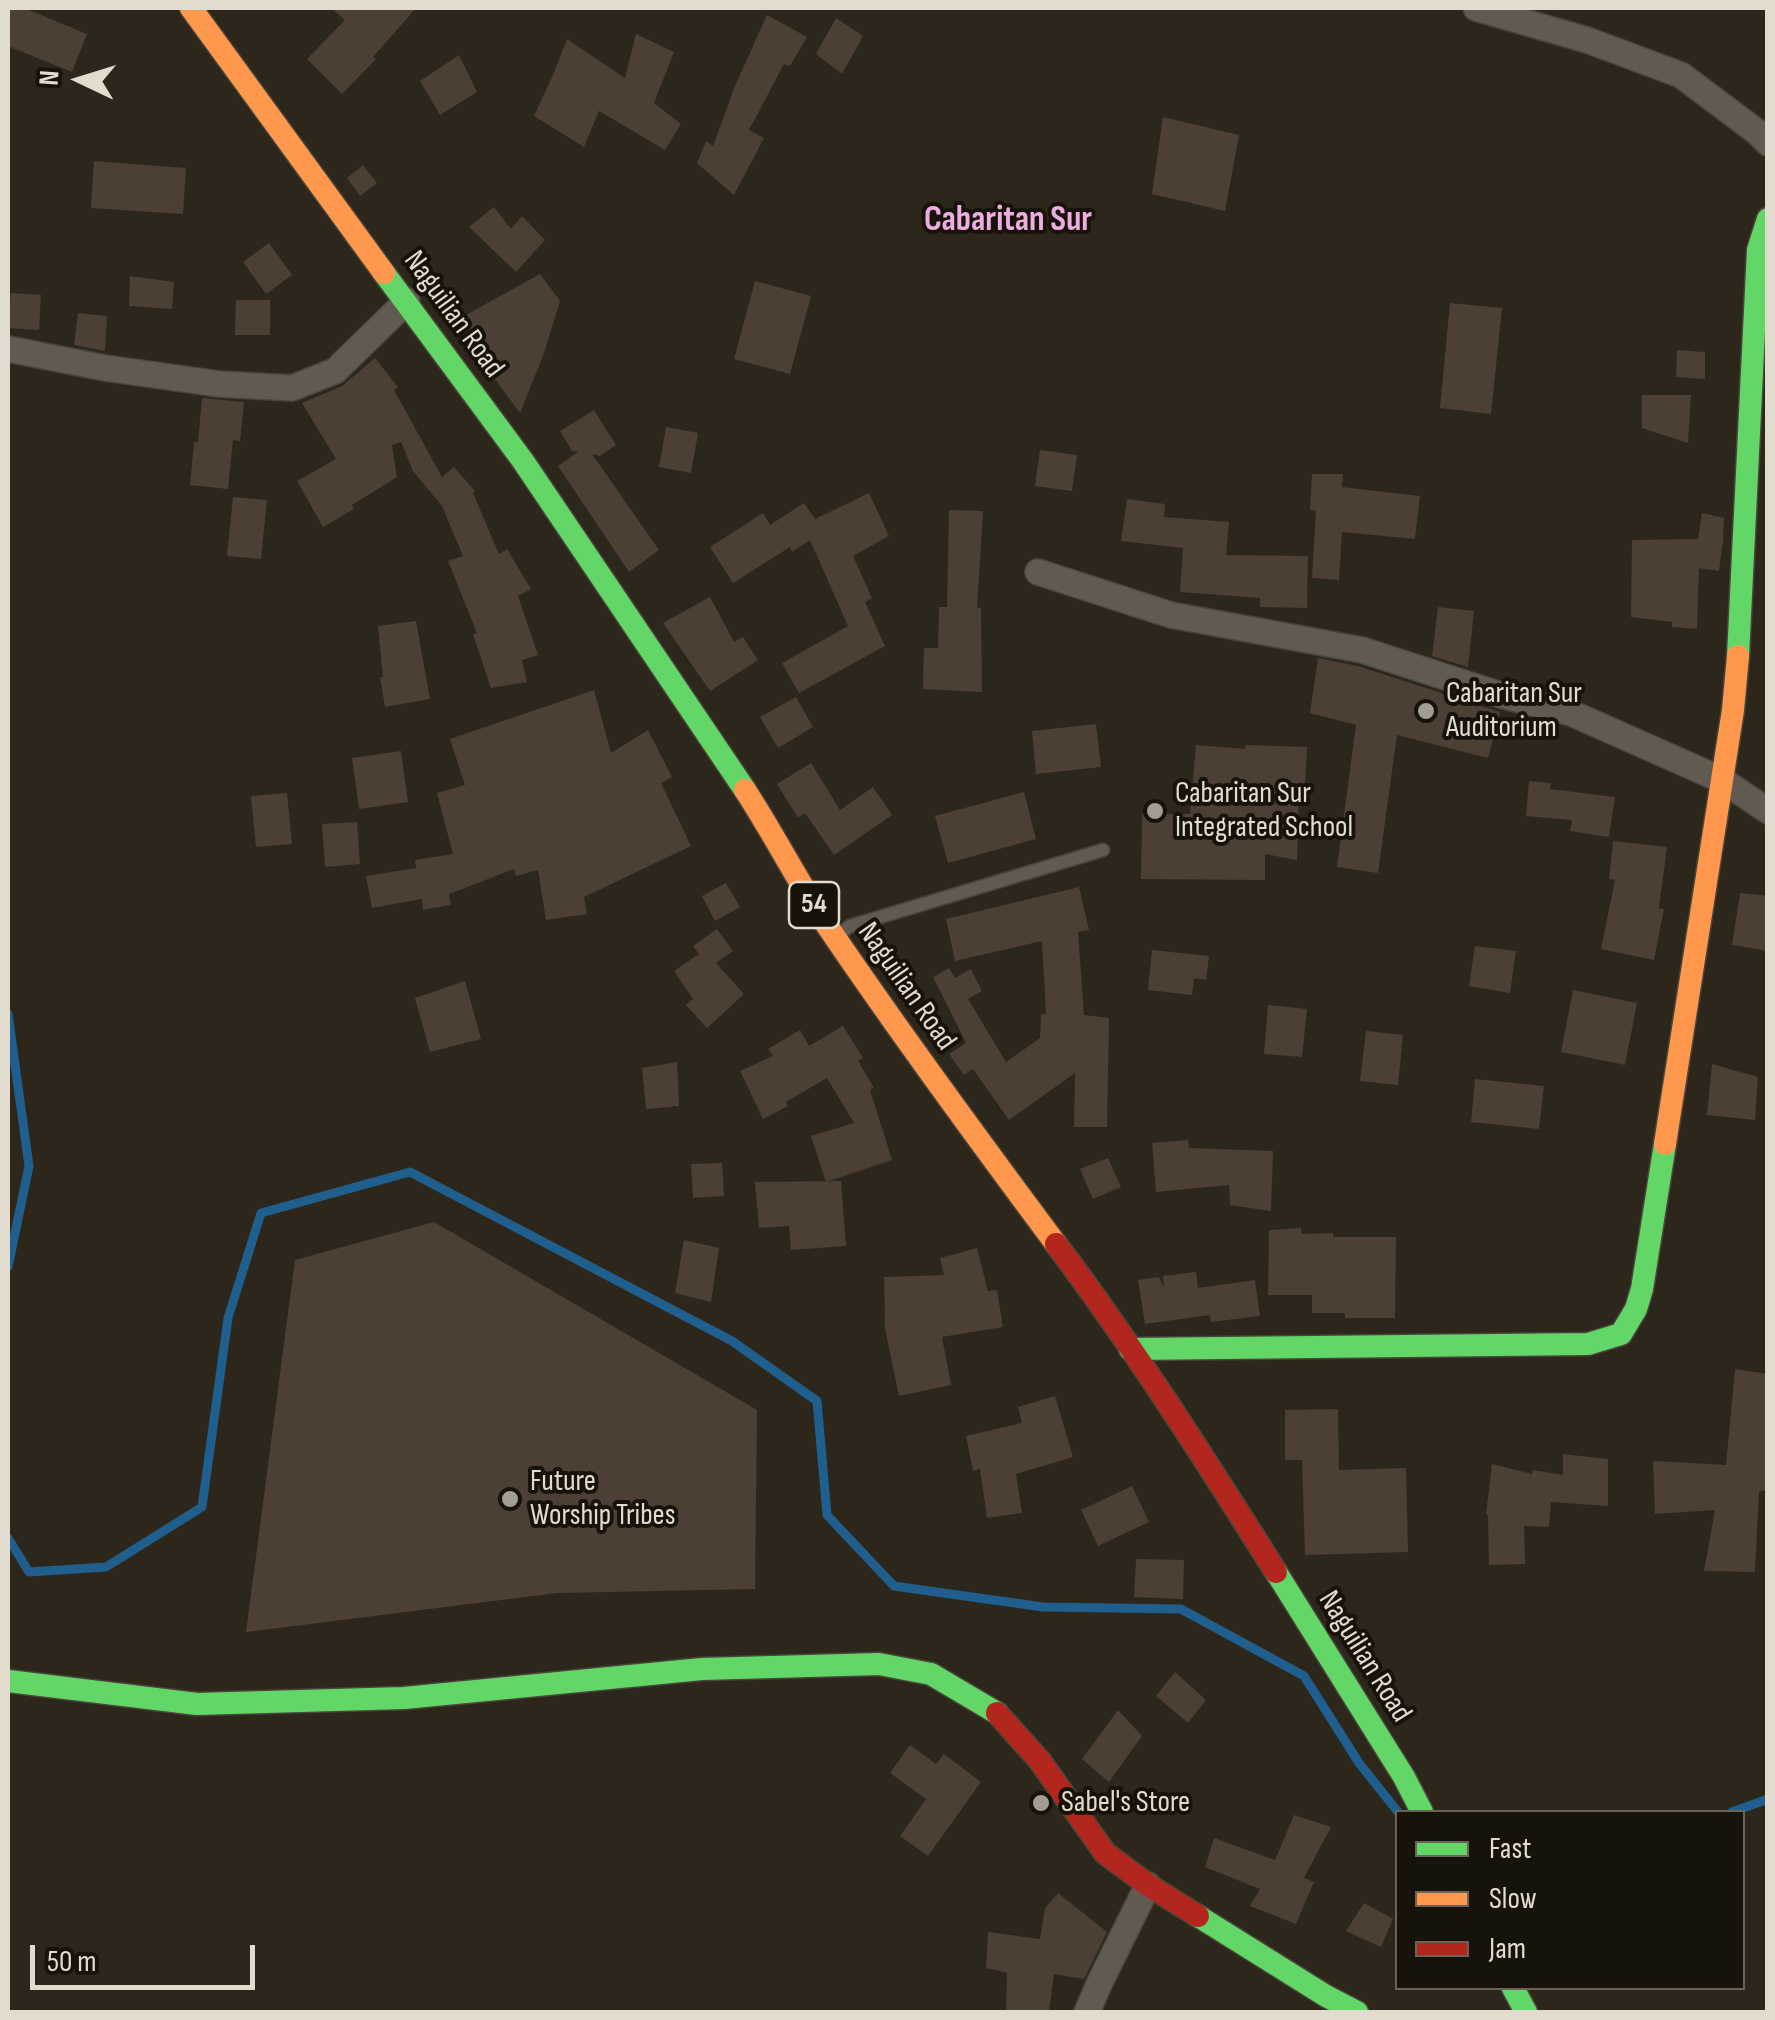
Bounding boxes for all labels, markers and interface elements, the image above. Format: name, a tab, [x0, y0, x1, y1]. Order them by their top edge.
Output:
north arrow	[30, 30, 130, 130]
text: N	[33, 69, 67, 86]
district label: Cabaritan Sur	[924, 200, 1092, 242]
street label: Naguilian Road	[395, 245, 511, 385]
place label: Cabaritan Sur Auditorium	[1446, 676, 1582, 746]
marker: Cabaritan Sur Auditorium	[1415, 700, 1437, 722]
place label: Cabaritan Sur Integrated School	[1175, 776, 1353, 846]
marker: Cabaritan Sur Integrated School	[1144, 800, 1166, 822]
road number: 54	[789, 882, 839, 928]
street label: Naguilian Road	[849, 916, 963, 1058]
place label: Future Worship Tribes	[530, 1464, 675, 1534]
marker: Future Worship Tribes	[499, 1488, 521, 1510]
street label: Naguilian Road	[1310, 1585, 1418, 1729]
place label: Sabel's Store	[1061, 1785, 1190, 1821]
marker: Sabel's Store	[1030, 1792, 1052, 1814]
legend	[1395, 1810, 1745, 1990]
text: Fast	[1489, 1831, 1531, 1867]
text: Slow	[1489, 1881, 1537, 1917]
scale bar	[35, 1925, 260, 1987]
text: Jam	[1489, 1931, 1526, 1967]
text: 50 m	[47, 1944, 96, 1980]

